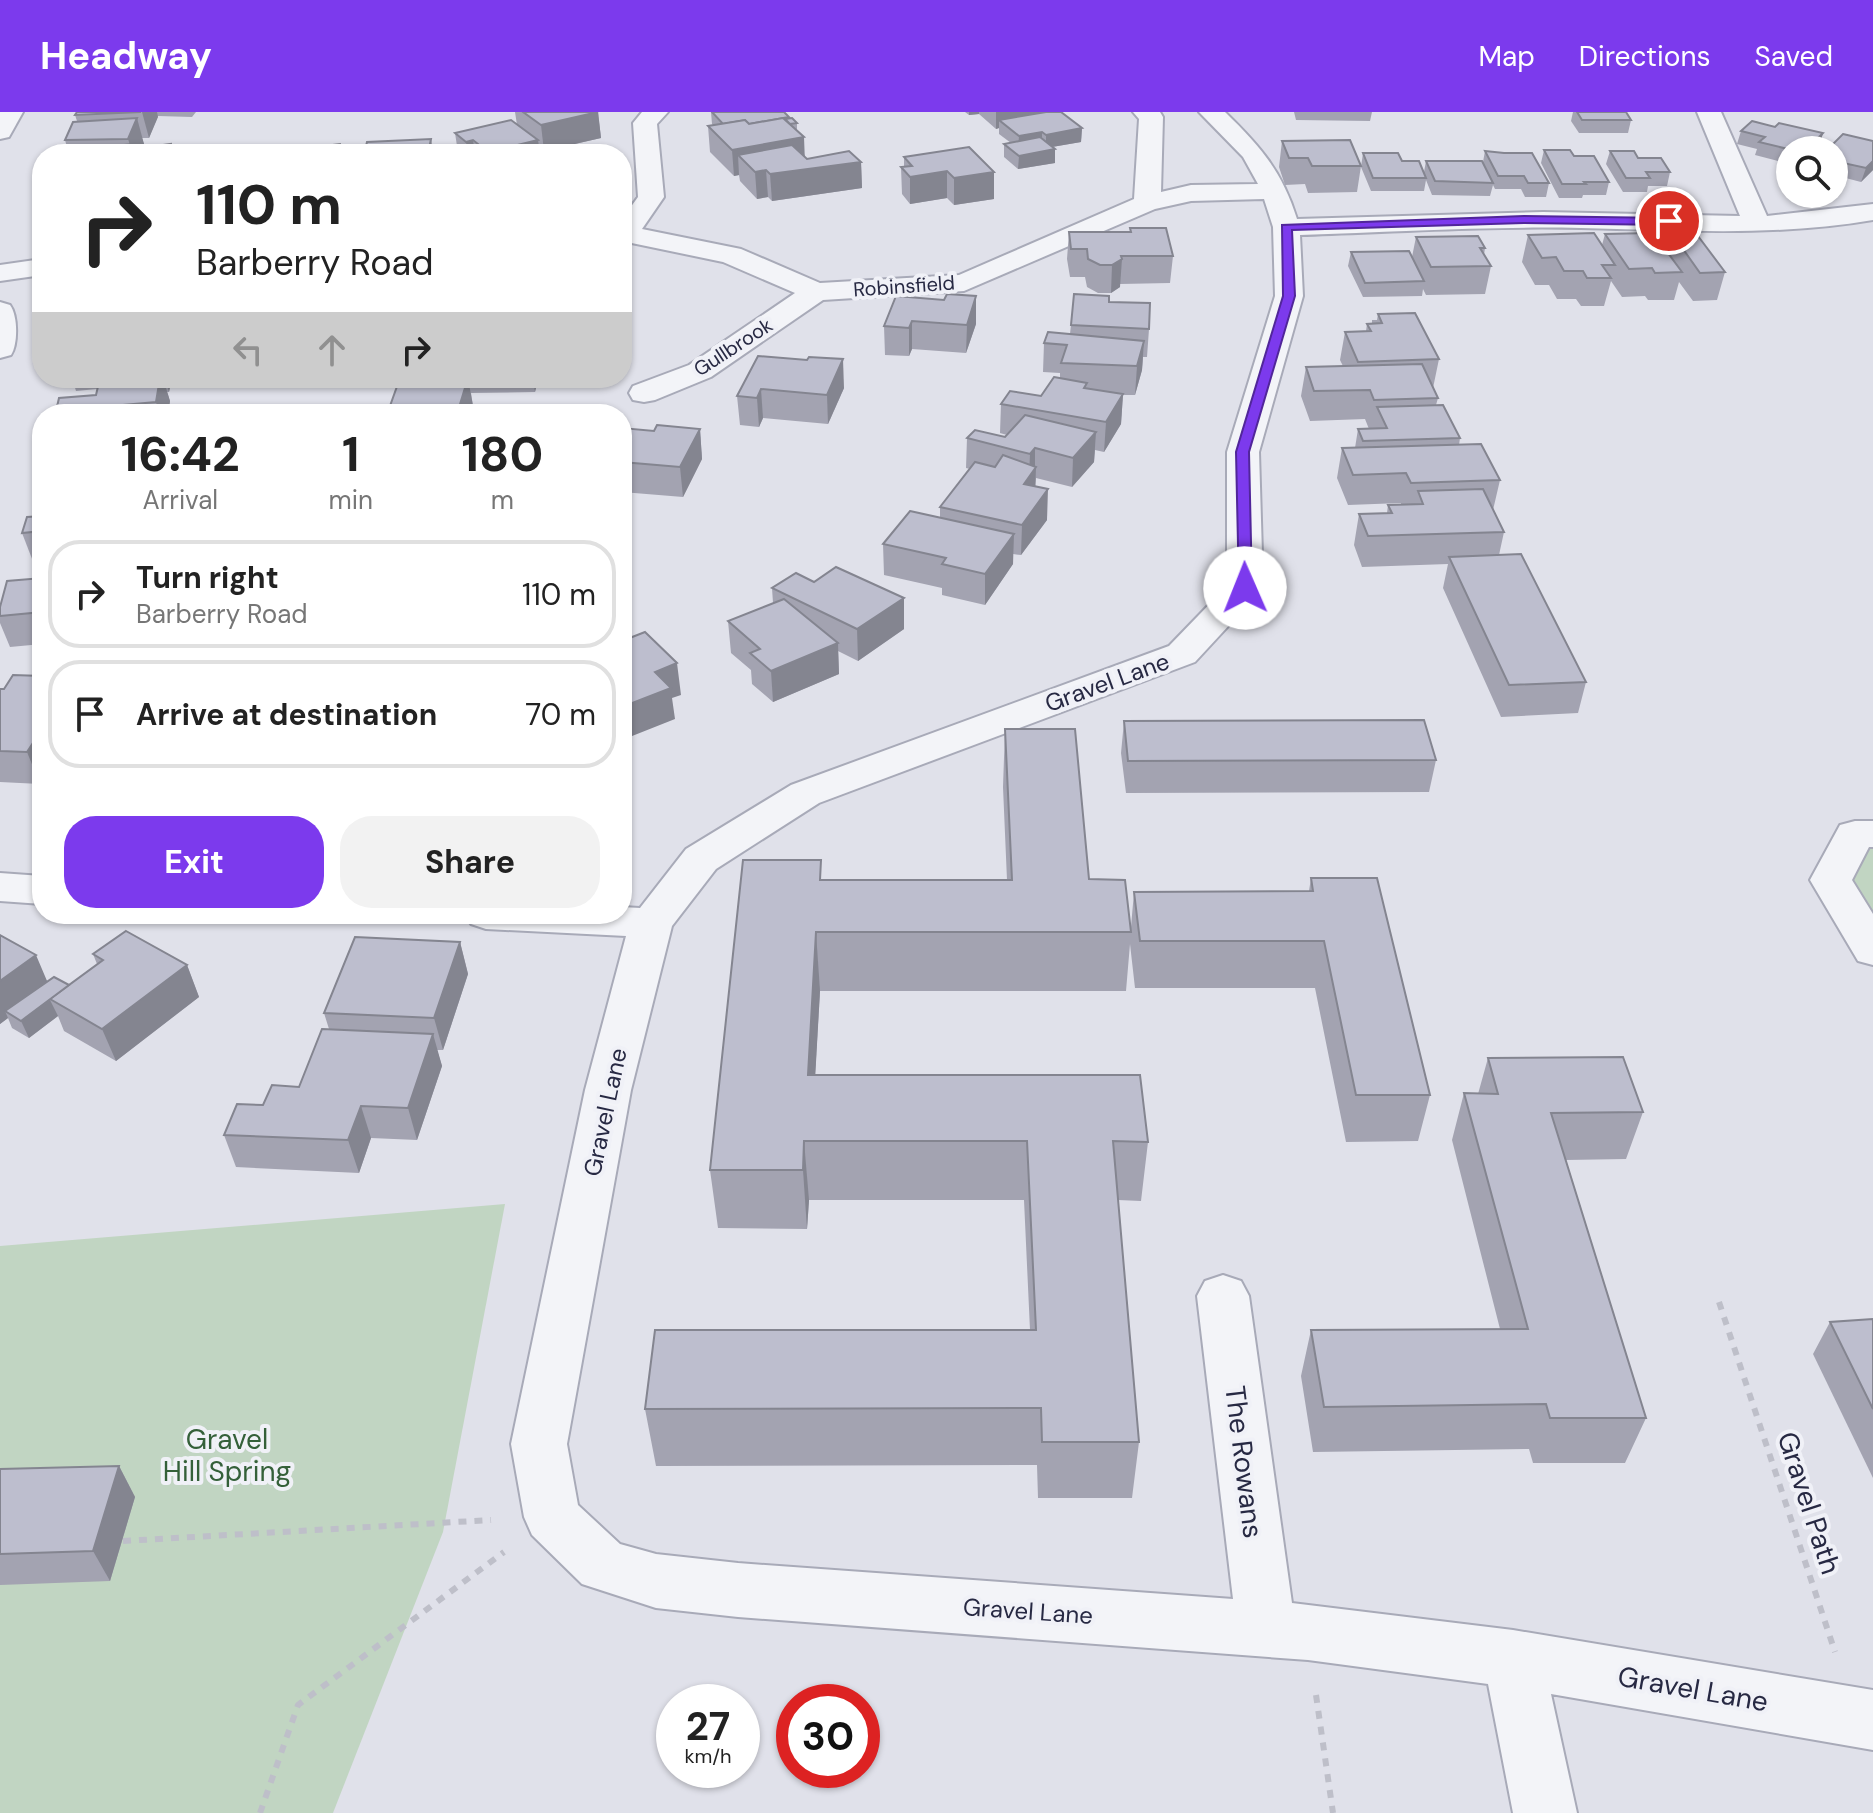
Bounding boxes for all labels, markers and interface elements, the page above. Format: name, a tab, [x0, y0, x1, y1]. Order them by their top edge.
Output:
text: Headway	[40, 31, 212, 81]
text: Map	[1478, 38, 1535, 75]
text: Directions	[1579, 38, 1711, 75]
text: Saved	[1755, 38, 1833, 75]
map controls	[1776, 136, 1848, 208]
button: search	[1776, 136, 1848, 208]
text: 110 m	[196, 168, 342, 241]
icon: right	[64, 176, 168, 280]
pin	[1635, 187, 1703, 255]
icon: arrive	[1647, 199, 1691, 243]
text: Barberry Road	[196, 239, 434, 286]
street label: Robinsfield	[852, 269, 956, 303]
street label: Gullbrook	[689, 312, 777, 382]
icon: left	[226, 328, 270, 372]
icon: ahead	[310, 328, 354, 372]
icon: right	[394, 328, 438, 372]
text: 16:42	[121, 423, 240, 486]
text: 1	[342, 423, 359, 486]
text: 180	[462, 423, 543, 486]
text: Arrival	[142, 483, 218, 517]
text: min	[329, 483, 373, 517]
text: m	[491, 483, 514, 517]
position arrow	[1203, 546, 1287, 630]
text: Turn right	[136, 558, 279, 597]
icon: right	[68, 572, 112, 616]
text: 110 m	[522, 575, 596, 614]
text: Barberry Road	[136, 597, 308, 631]
street label: Gravel Lane	[1041, 645, 1173, 719]
icon: arrive	[68, 692, 112, 736]
text: Arrive at destination	[136, 695, 437, 734]
text: 70 m	[525, 695, 596, 734]
button: Exit	[64, 816, 324, 908]
button: Share	[340, 816, 600, 908]
street label: Gravel Lane	[576, 1045, 634, 1179]
street label: The Rowans	[1216, 1384, 1272, 1540]
park label: Gravel Hill Spring	[163, 1421, 291, 1490]
street label: Gravel Path	[1769, 1427, 1849, 1579]
street label: Gravel Lane	[962, 1591, 1094, 1631]
street label: Gravel Lane	[1615, 1658, 1771, 1720]
speed limit sign: 30	[776, 1684, 880, 1788]
text: 27	[686, 1700, 730, 1752]
text: km/h	[684, 1743, 732, 1769]

